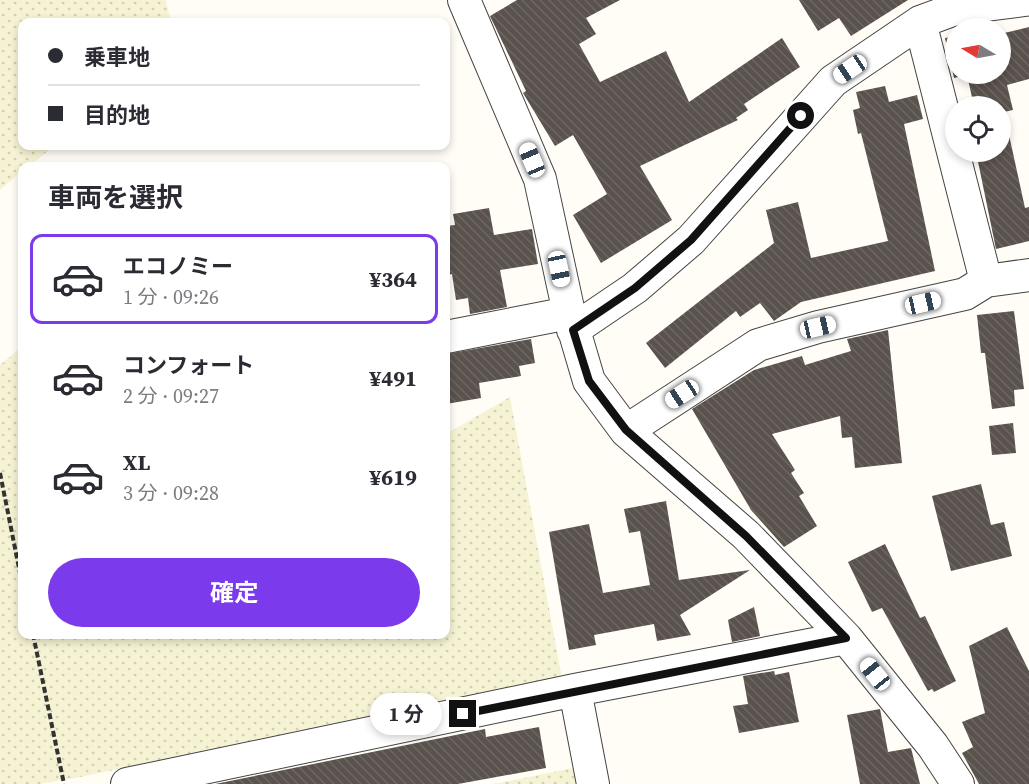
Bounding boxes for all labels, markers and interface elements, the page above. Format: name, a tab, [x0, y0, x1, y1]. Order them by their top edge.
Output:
north arrow	[945, 18, 1011, 84]
map controls	[945, 18, 1011, 162]
text: 乗車地	[84, 42, 150, 72]
car	[830, 51, 870, 87]
button: locate	[945, 96, 1011, 162]
text: 目的地	[84, 100, 150, 130]
route start	[787, 102, 814, 129]
car	[517, 140, 547, 180]
text: 車両を選択	[48, 179, 183, 216]
car	[546, 250, 572, 288]
text: エコノミー	[123, 251, 233, 281]
icon: car	[51, 252, 105, 306]
text: ¥364	[369, 264, 417, 294]
text: 1 分 · 09:26	[123, 283, 219, 311]
car	[903, 290, 943, 316]
car	[798, 314, 838, 340]
text: コンフォート	[123, 350, 254, 380]
icon: car	[51, 351, 105, 405]
text: ¥491	[369, 363, 417, 393]
car	[662, 377, 702, 411]
text: 2 分 · 09:27	[123, 382, 219, 410]
text: XL	[123, 447, 150, 477]
icon: car	[51, 450, 105, 504]
text: ¥619	[369, 462, 417, 492]
text: 3 分 · 09:28	[123, 479, 219, 507]
button: 確定	[48, 558, 420, 627]
car	[857, 654, 893, 694]
callout: 1 分	[370, 693, 442, 735]
text: 1 分	[388, 700, 424, 728]
route end	[449, 700, 476, 727]

